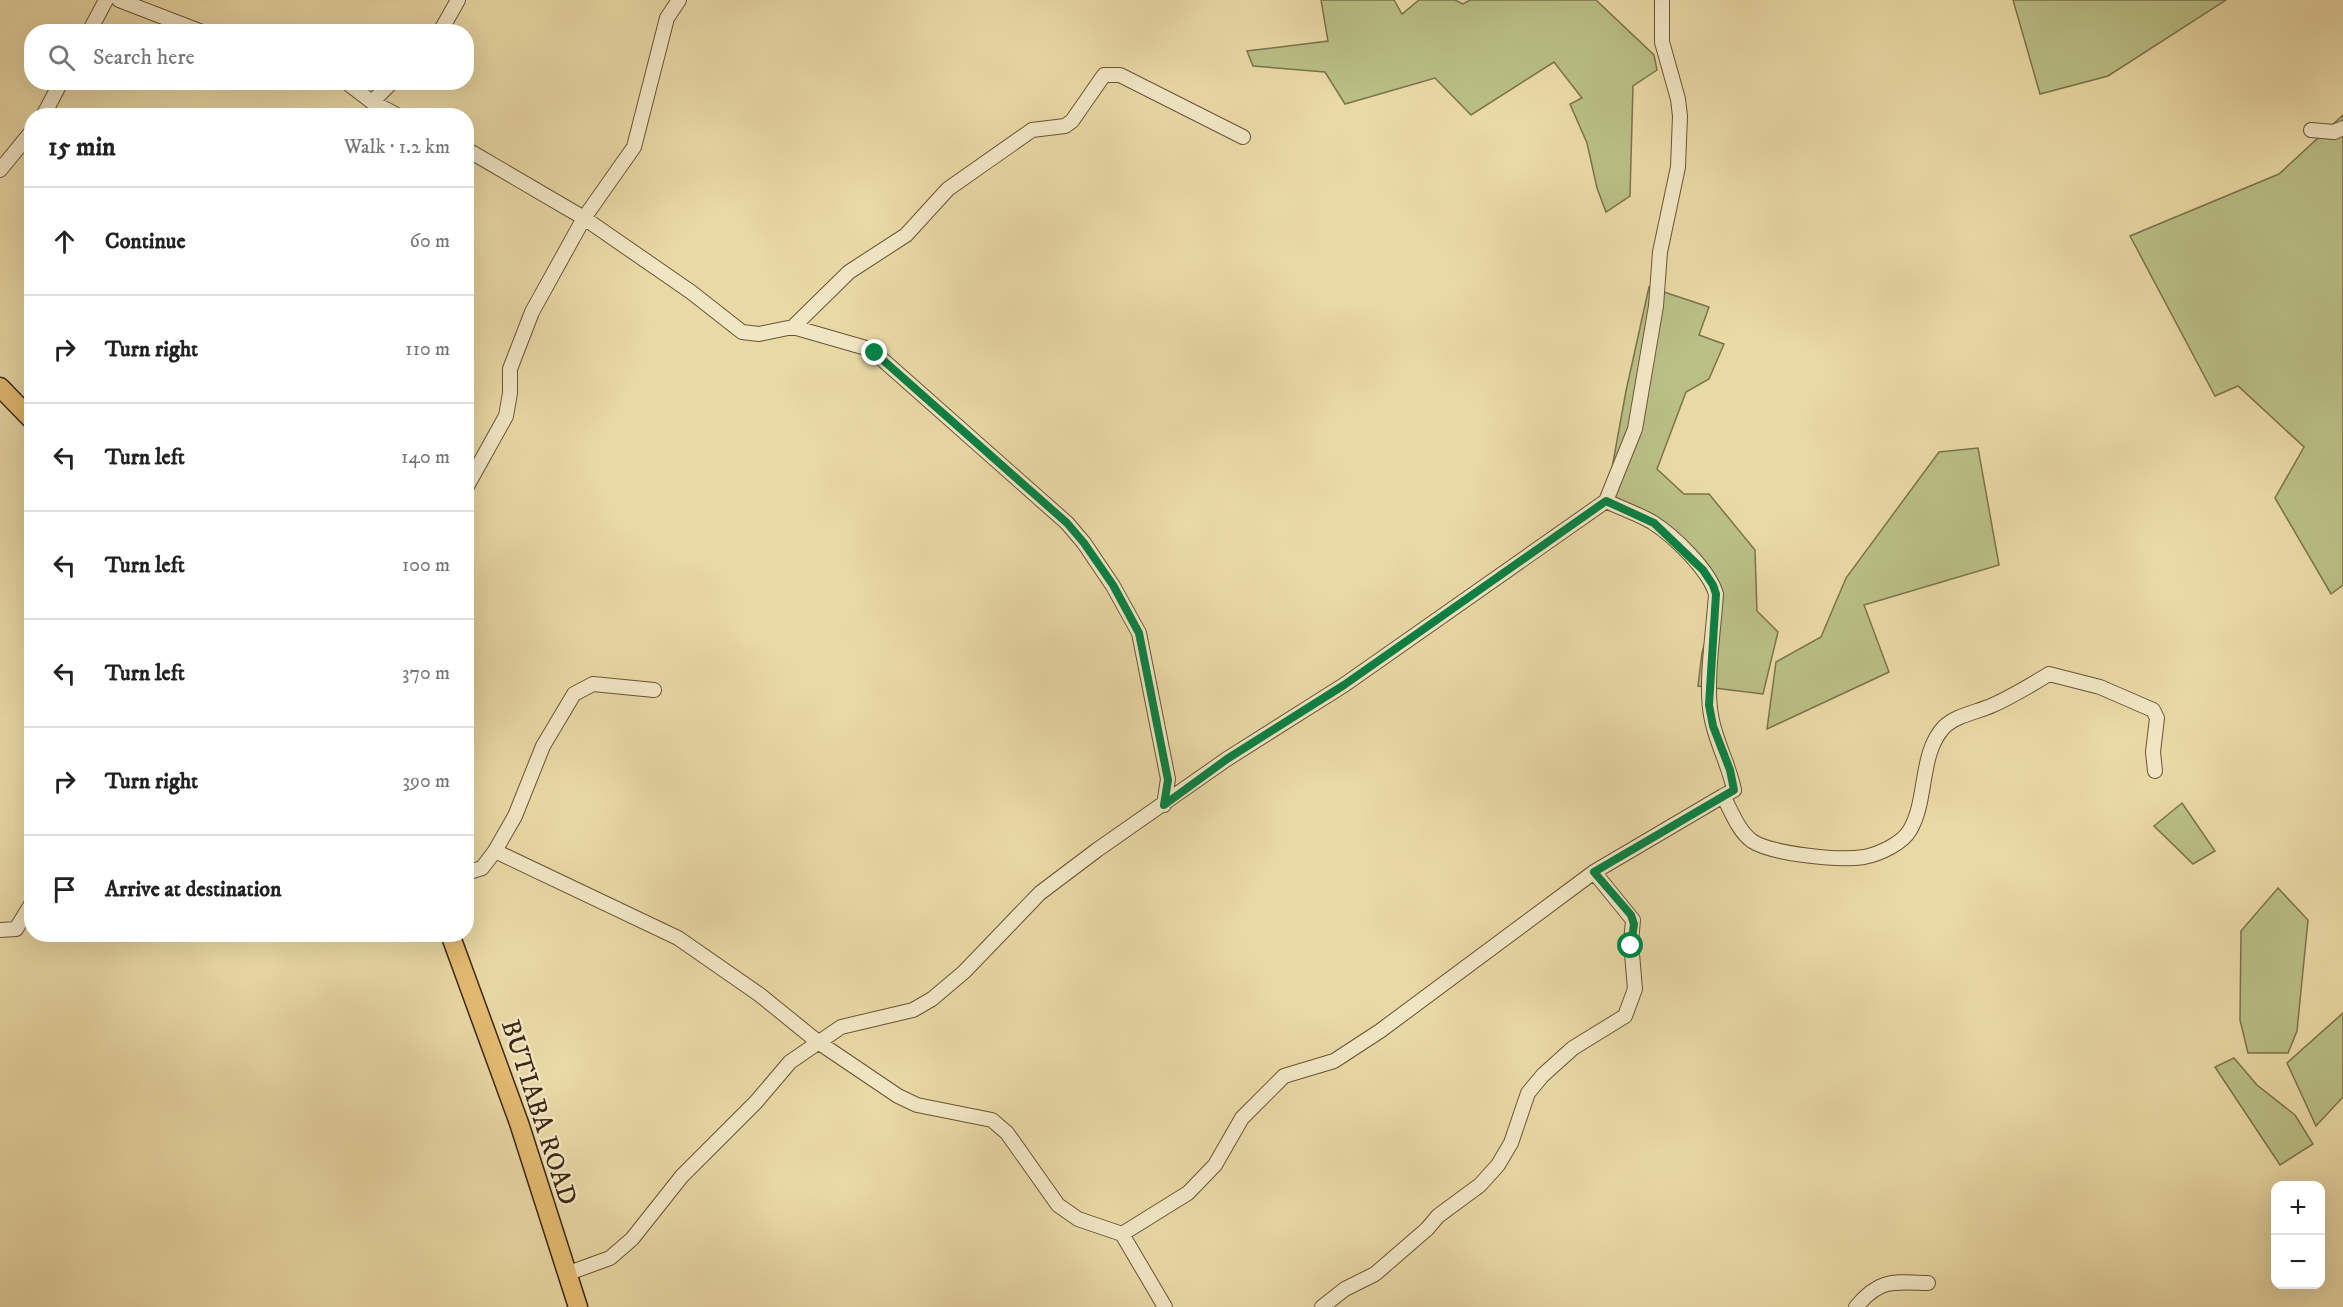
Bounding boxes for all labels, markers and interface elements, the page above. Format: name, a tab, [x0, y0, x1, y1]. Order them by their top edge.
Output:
search box	[24, 24, 474, 90]
icon: search	[45, 41, 78, 74]
text: Search here	[93, 44, 195, 71]
text: 15 min	[48, 131, 116, 164]
text: Walk · 1.2 km	[344, 135, 450, 160]
icon: ahead	[48, 225, 81, 258]
text: Continue	[105, 228, 186, 255]
text: 60 m	[410, 229, 450, 254]
icon: right	[48, 333, 81, 366]
text: Turn right	[105, 336, 198, 363]
text: 110 m	[405, 337, 450, 362]
route end	[861, 339, 887, 365]
icon: left	[48, 441, 81, 474]
text: Turn left	[105, 444, 185, 471]
text: 140 m	[401, 445, 450, 470]
icon: left	[48, 549, 81, 582]
text: Turn left	[105, 552, 185, 579]
text: 100 m	[402, 553, 450, 578]
icon: left	[48, 657, 81, 690]
text: Turn left	[105, 660, 185, 687]
text: 370 m	[402, 661, 450, 686]
icon: right	[48, 765, 81, 798]
text: Turn right	[105, 768, 198, 795]
text: 390 m	[402, 769, 450, 794]
icon: arrive	[48, 873, 81, 906]
text: Arrive at destination	[105, 876, 282, 903]
route start	[1617, 932, 1643, 958]
street label: BUTIABA ROAD	[493, 1016, 584, 1209]
map controls	[2271, 1181, 2325, 1289]
button: +	[2271, 1181, 2325, 1235]
button: −	[2271, 1235, 2325, 1289]

